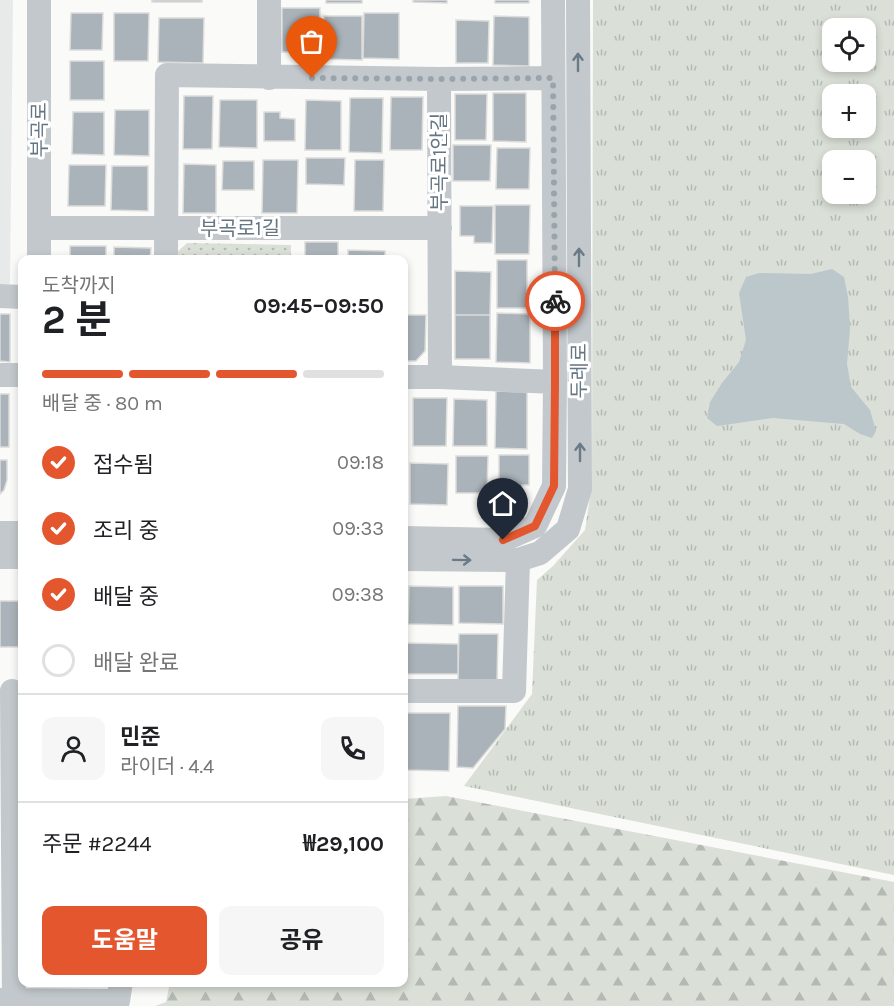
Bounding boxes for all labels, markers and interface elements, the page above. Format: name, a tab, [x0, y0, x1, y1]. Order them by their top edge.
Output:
pin	[286, 16, 337, 78]
map controls	[822, 18, 876, 204]
button: locate	[822, 18, 876, 72]
icon: bag	[295, 25, 328, 58]
one-way arrow	[572, 52, 584, 72]
button: +	[822, 84, 876, 138]
street label: 부곡로	[28, 102, 51, 158]
street label: 부곡로1안길	[428, 113, 451, 211]
button: −	[822, 150, 876, 204]
street label: 부곡로1길	[200, 217, 280, 240]
one-way arrow	[573, 247, 585, 267]
courier	[525, 271, 585, 331]
text: 도착까지	[42, 274, 116, 297]
icon: bike	[539, 285, 572, 318]
text: 09:45–09:50	[253, 293, 384, 319]
text: 2 분	[42, 297, 111, 343]
street label: 두레로	[568, 343, 591, 399]
text: 배달 중 · 80 m	[42, 392, 163, 415]
one-way arrow	[574, 442, 585, 462]
icon: check	[42, 446, 75, 479]
text: 09:18	[337, 451, 384, 474]
text: 접수됨	[93, 452, 154, 478]
pin	[477, 478, 528, 540]
icon: home	[486, 487, 519, 520]
icon: check	[42, 512, 75, 545]
text: 09:33	[332, 517, 384, 540]
text: 조리 중	[93, 518, 159, 544]
one-way arrow	[451, 554, 471, 566]
icon: check	[42, 578, 75, 611]
text: 09:38	[332, 583, 384, 606]
text: 배달 중	[93, 584, 159, 610]
text: 배달 완료	[93, 650, 179, 676]
button: person	[42, 717, 105, 780]
button: phone	[321, 717, 384, 780]
text: 민준	[120, 724, 160, 750]
text: 라이더 · 4.4	[120, 755, 214, 778]
text: 주문 #2244	[42, 831, 152, 857]
text: ₩29,100	[303, 831, 384, 857]
button: 도움말	[42, 906, 207, 975]
button: 공유	[219, 906, 384, 975]

